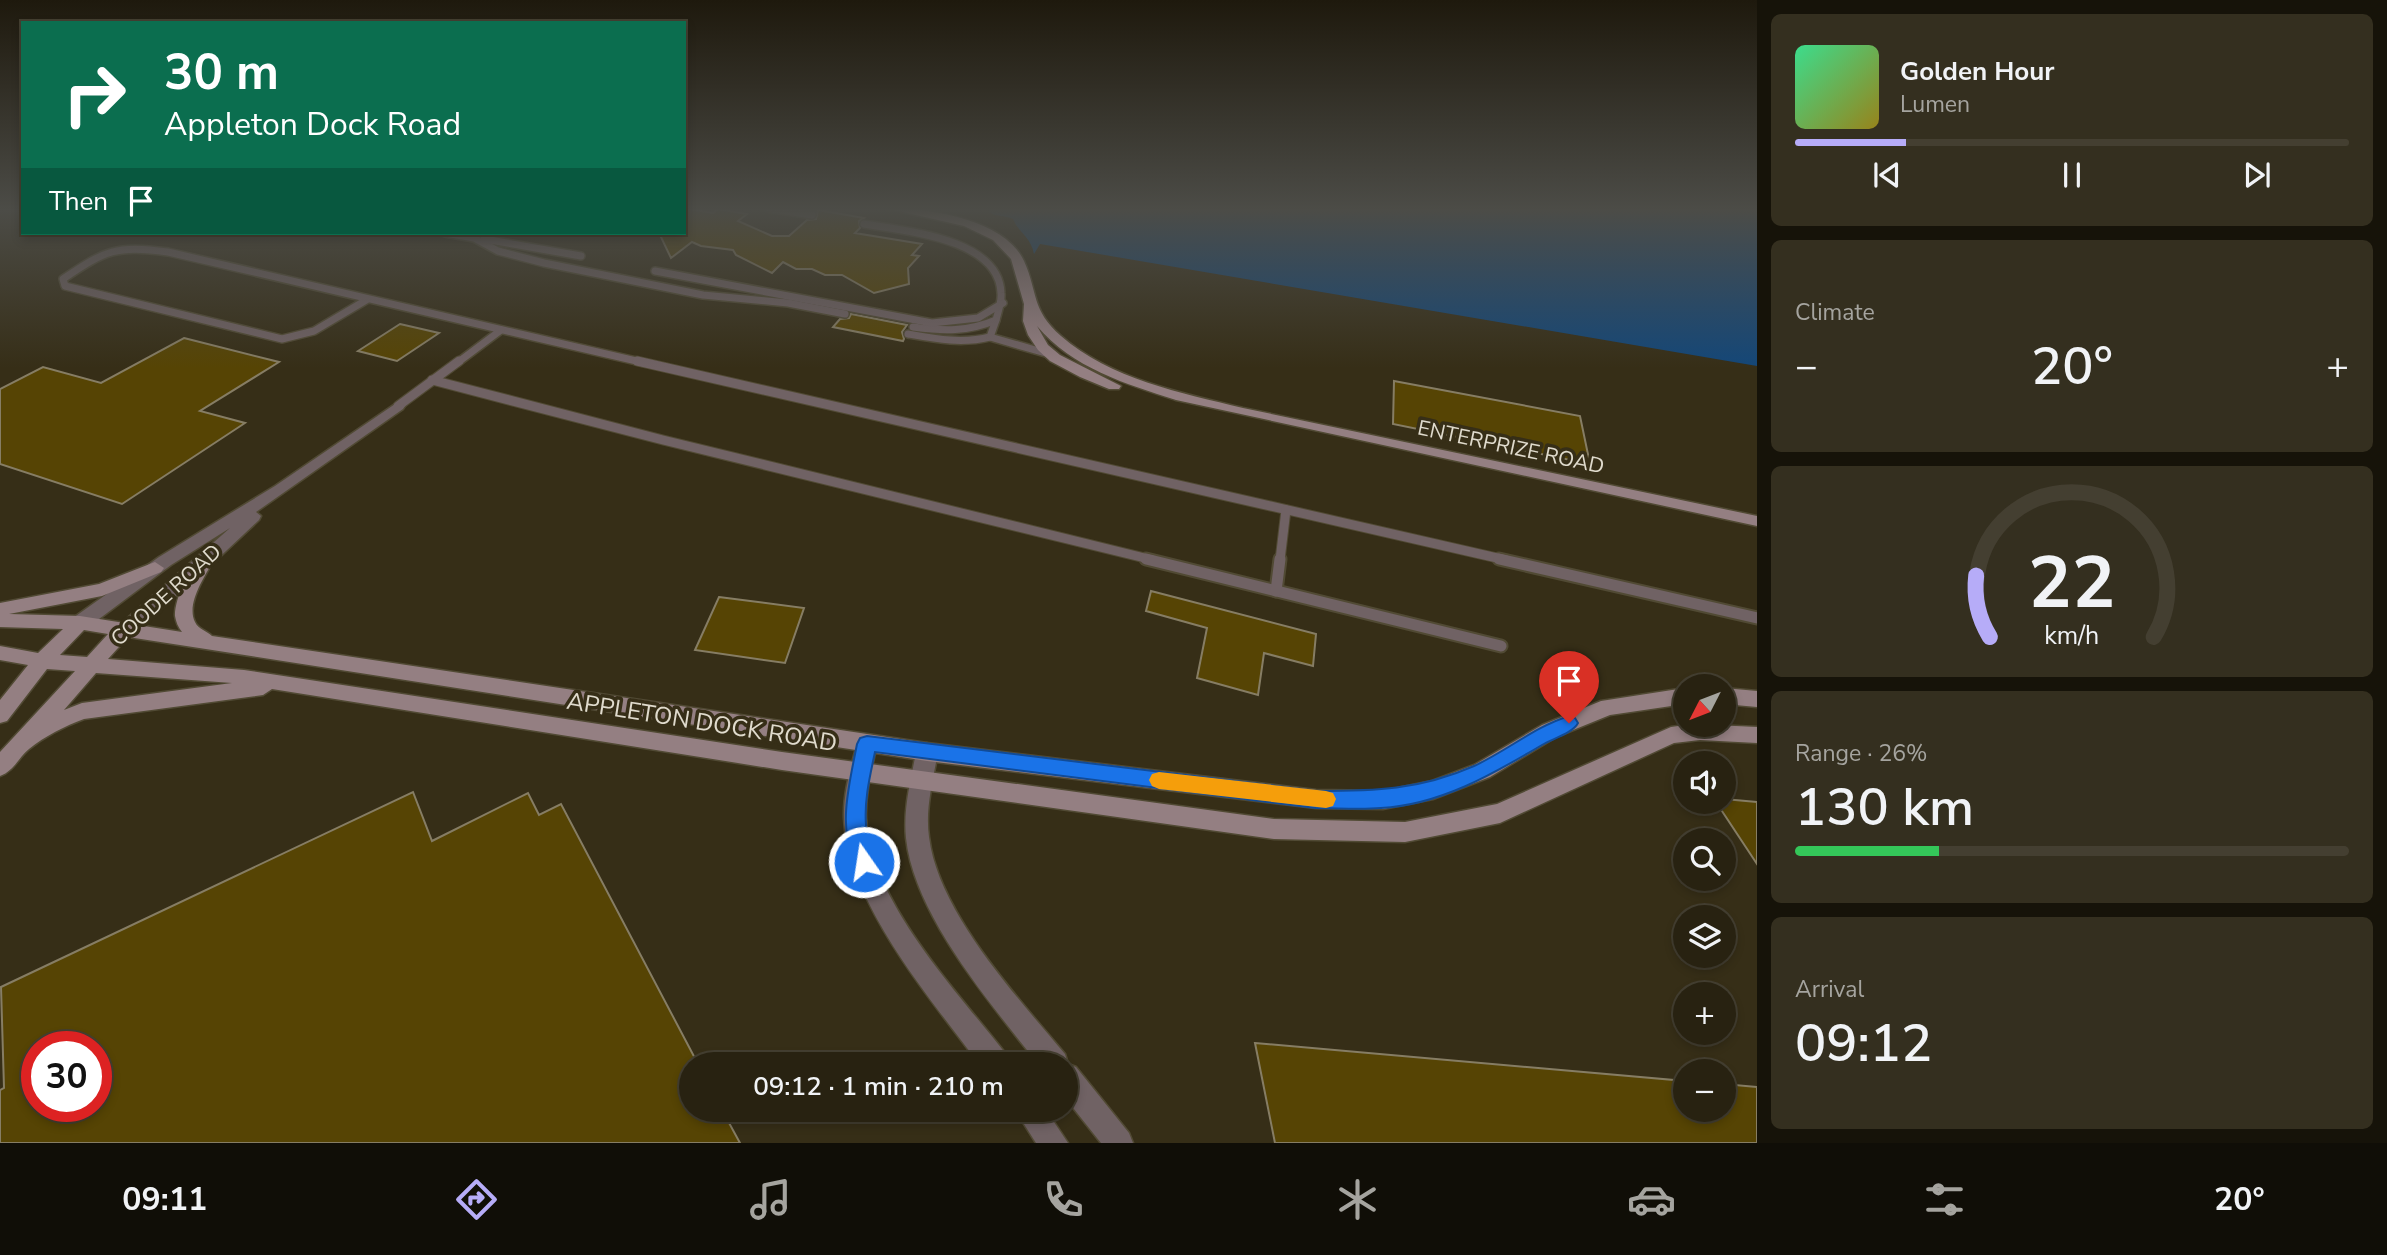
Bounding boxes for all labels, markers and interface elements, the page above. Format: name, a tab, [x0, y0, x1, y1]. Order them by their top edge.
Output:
text: 30 m	[164, 39, 279, 106]
icon: right	[49, 49, 140, 140]
text: Golden Hour	[1900, 54, 2055, 89]
text: Lumen	[1900, 89, 1970, 120]
text: Appleton Dock Road	[164, 103, 461, 146]
icon: previous	[1868, 156, 1906, 194]
icon: pause	[2053, 156, 2091, 194]
icon: next	[2238, 156, 2276, 194]
icon: arrive	[122, 182, 160, 220]
text: Then	[49, 184, 108, 219]
text: Climate	[1795, 297, 1875, 328]
text: 20°	[2031, 331, 2113, 402]
text: −	[1795, 341, 1818, 392]
text: +	[2326, 341, 2349, 392]
street label: ENTERPRIZE ROAD	[1415, 414, 1607, 480]
text: 22	[2028, 534, 2116, 634]
street label: COODE ROAD	[105, 538, 227, 652]
text: km/h	[2044, 619, 2100, 653]
pin	[1539, 651, 1599, 723]
icon: arrive	[1550, 662, 1588, 700]
north arrow	[1673, 674, 1736, 737]
map controls	[1673, 674, 1736, 1122]
street label: APPLETON DOCK ROAD	[565, 685, 839, 759]
text: Range · 26%	[1795, 738, 1927, 769]
button: sound	[1673, 751, 1736, 814]
text: 130 km	[1795, 772, 1974, 843]
position arrow	[827, 825, 901, 899]
button: search	[1673, 828, 1736, 891]
button: layers	[1673, 905, 1736, 968]
text: Arrival	[1795, 974, 1864, 1005]
button: +	[1673, 982, 1736, 1045]
text: 09:12	[1795, 1008, 1932, 1079]
speed limit sign: 30	[21, 1031, 112, 1122]
button: −	[1673, 1059, 1736, 1122]
text: 09:12 · 1 min · 210 m	[753, 1069, 1004, 1104]
icon: directions	[452, 1175, 501, 1224]
icon: music	[746, 1175, 795, 1224]
icon: phone	[1039, 1175, 1088, 1224]
icon: climate	[1333, 1175, 1382, 1224]
icon: car	[1627, 1175, 1676, 1224]
icon: filters	[1920, 1175, 1969, 1224]
text: 09:11	[122, 1178, 207, 1221]
text: 20°	[2214, 1178, 2265, 1221]

